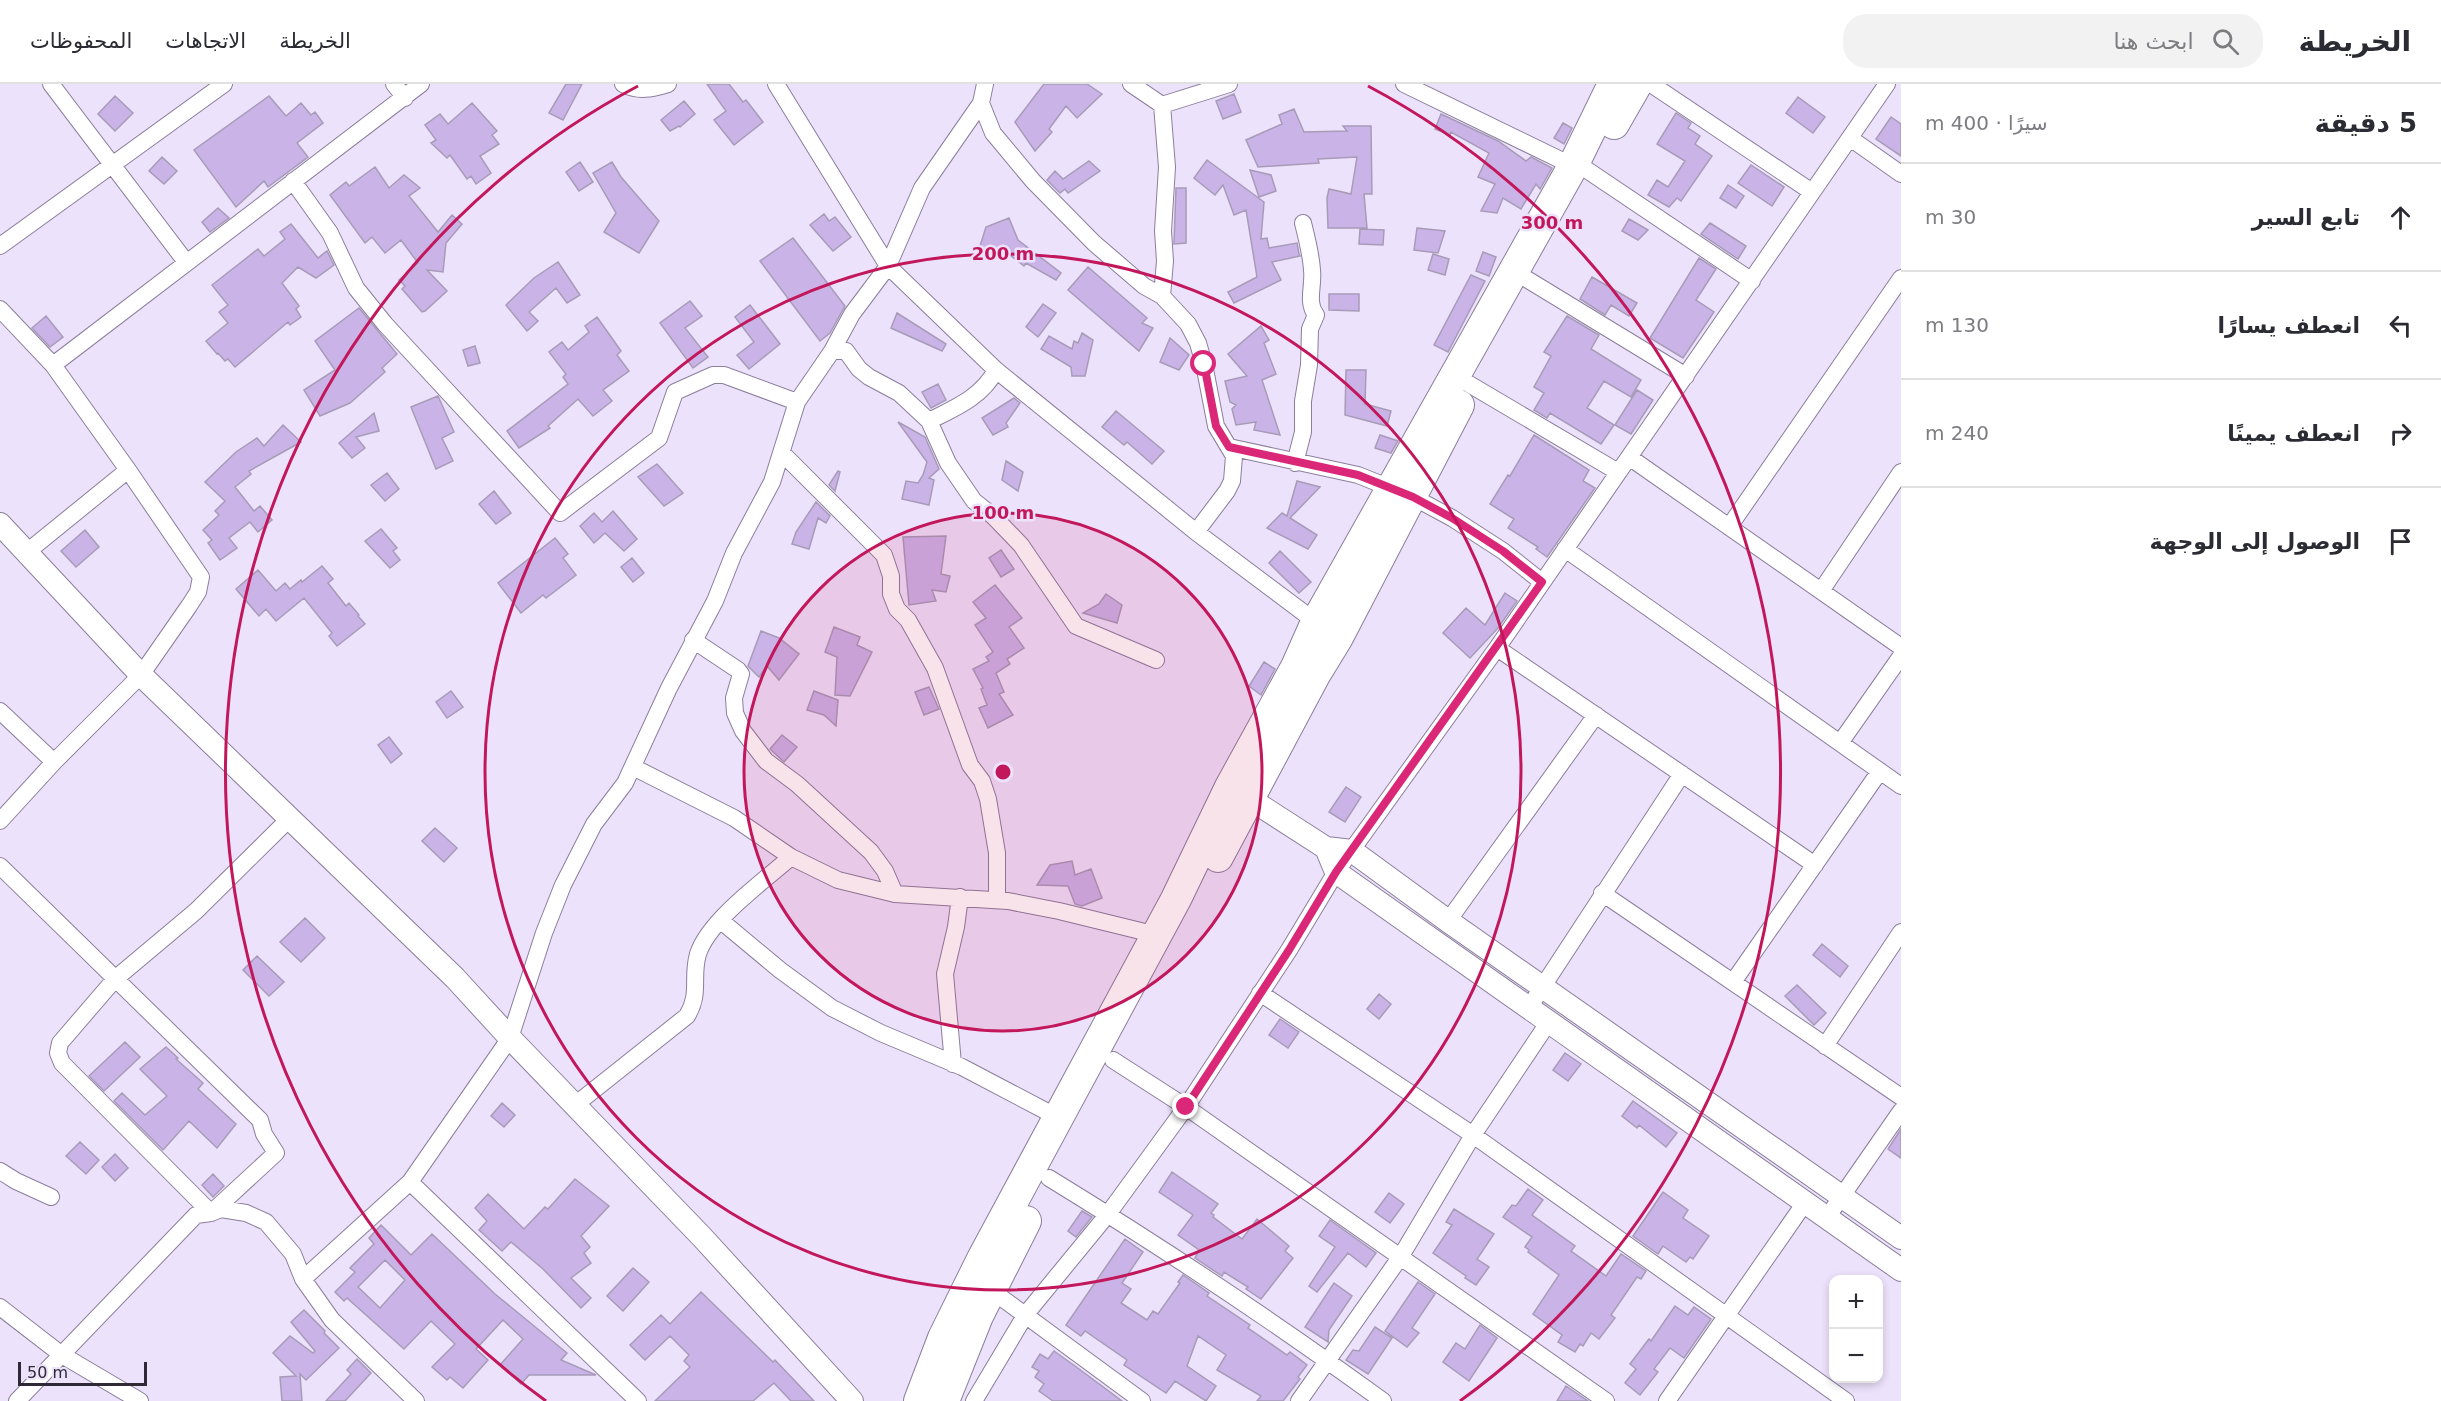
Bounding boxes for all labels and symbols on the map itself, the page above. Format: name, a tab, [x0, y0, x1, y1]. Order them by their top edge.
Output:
text: 300 m	[1521, 212, 1583, 233]
text: 200 m	[972, 243, 1034, 264]
route start	[1190, 350, 1216, 376]
text: 100 m	[972, 502, 1034, 523]
centre of rings	[993, 762, 1013, 782]
route end	[1172, 1093, 1198, 1119]
scale bar	[18, 1359, 147, 1386]

